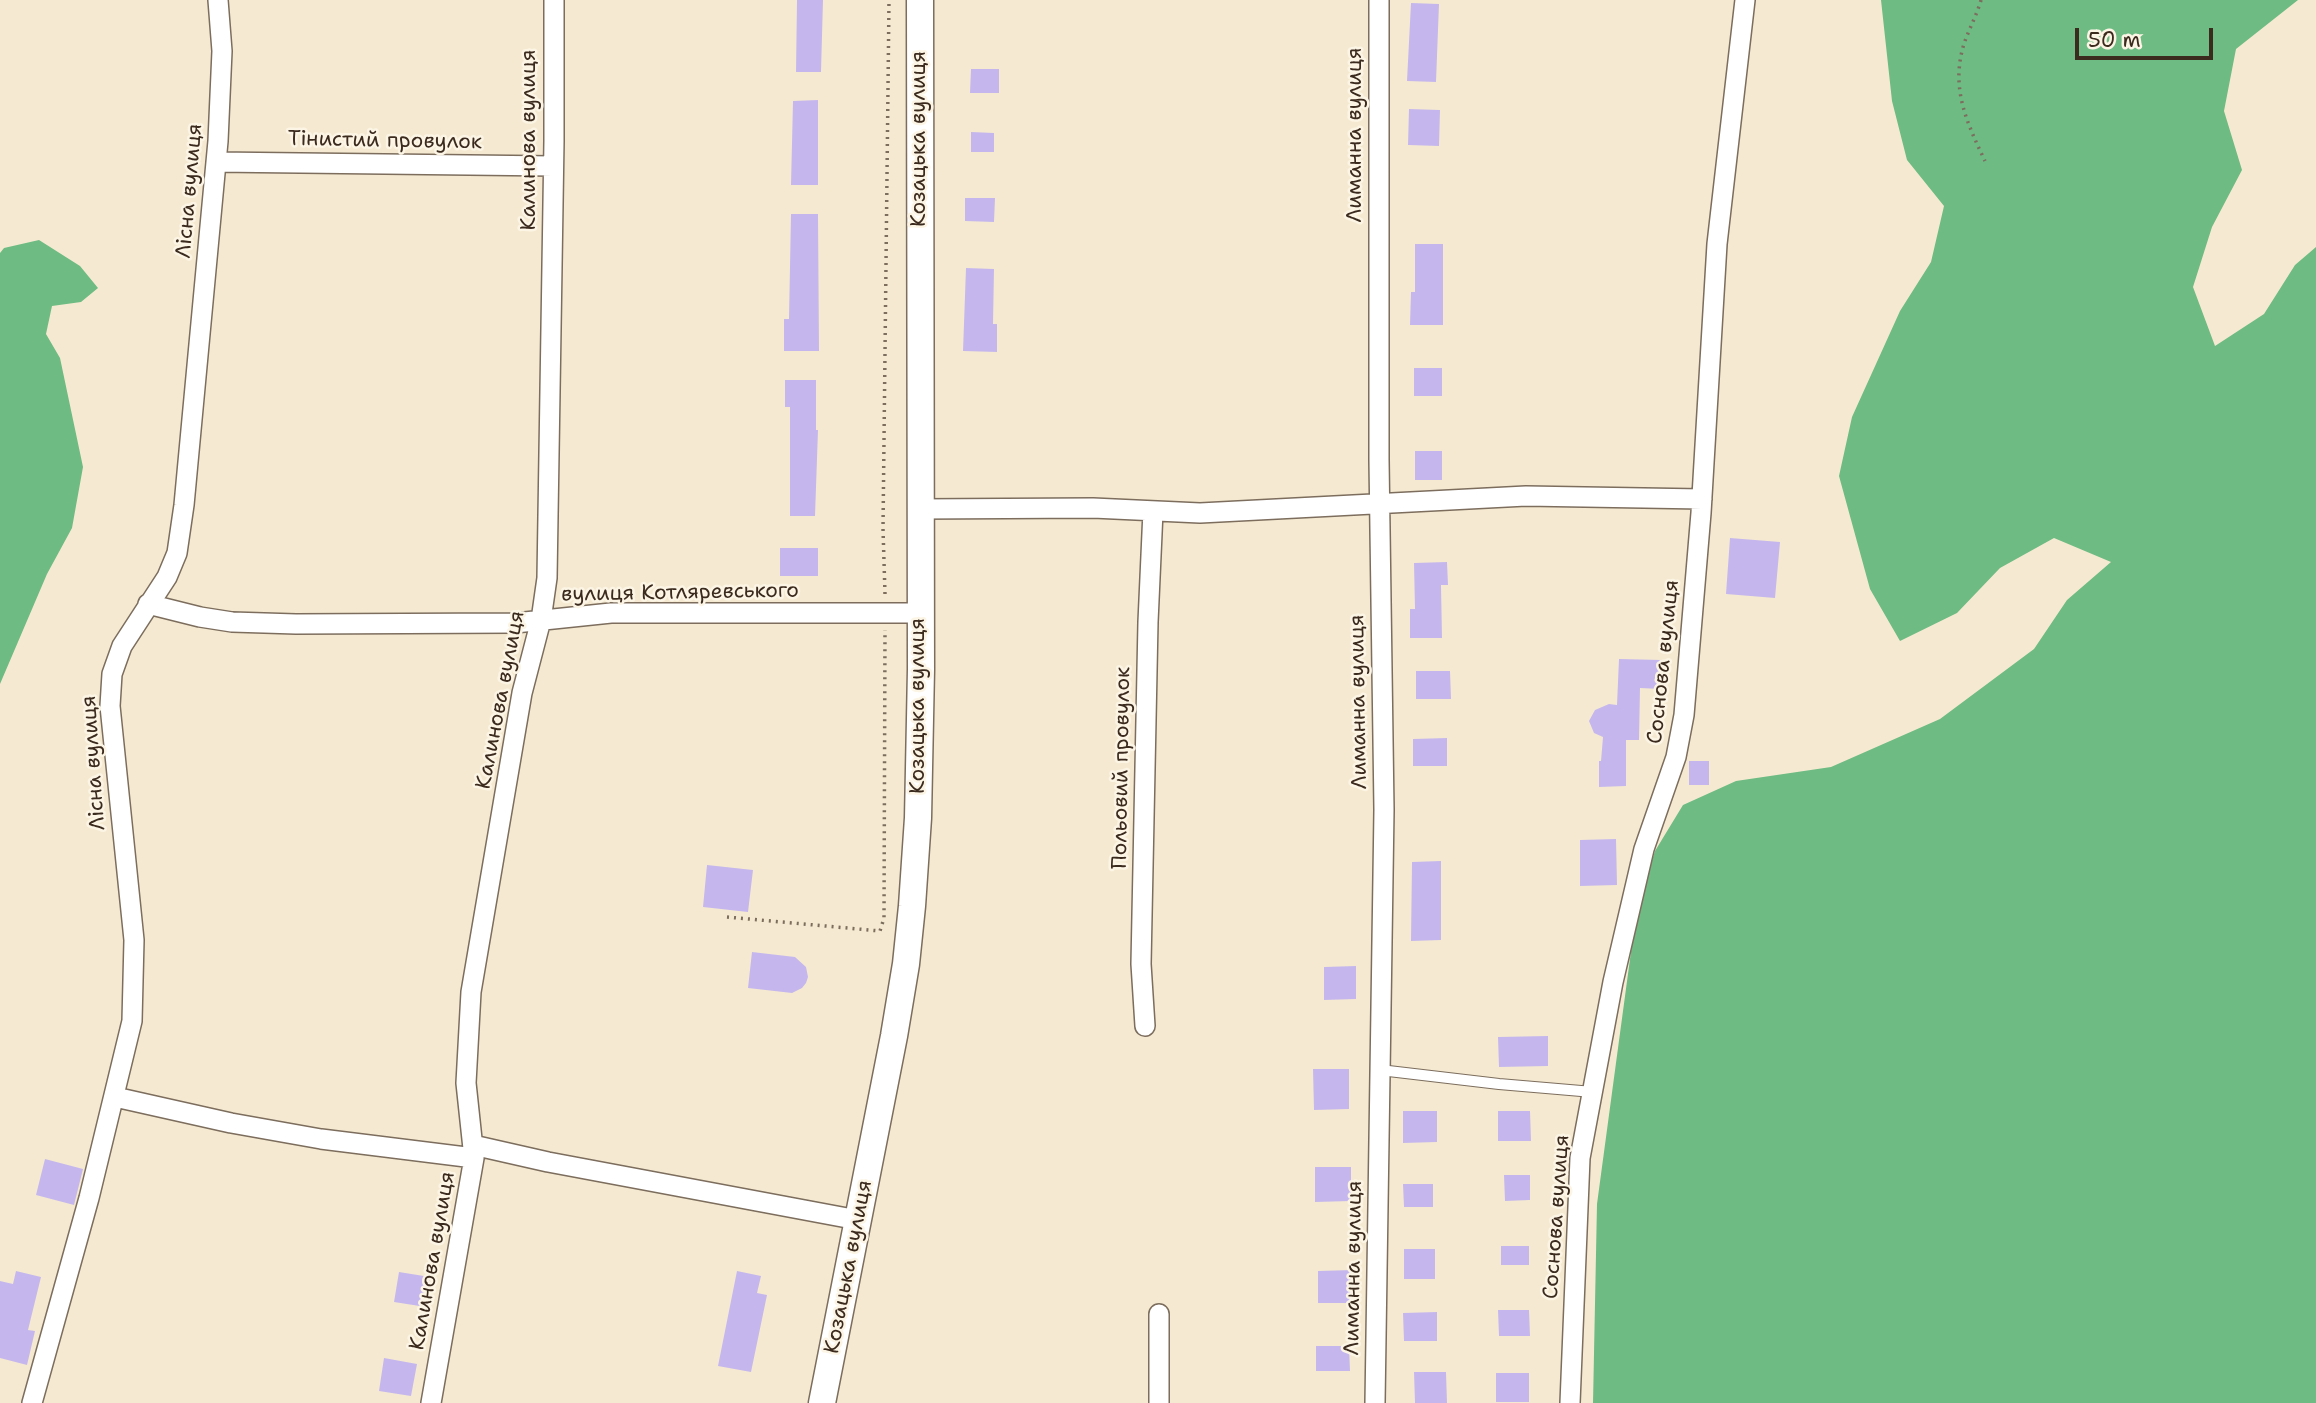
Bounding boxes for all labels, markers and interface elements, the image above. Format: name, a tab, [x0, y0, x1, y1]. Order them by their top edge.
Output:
scale bar	[2078, 14, 2216, 58]
text: 50 m	[2088, 26, 2141, 54]
street label: Лиманна вулиця	[1343, 48, 1369, 222]
street label: Калинова вулиця	[517, 49, 543, 231]
street label: Козацька вулиця	[907, 51, 933, 227]
street label: Лісна вулиця	[172, 123, 208, 259]
street label: Тінистий провулок	[288, 127, 482, 155]
street label: вулиця Котляревського	[561, 578, 799, 608]
street label: Соснова вулиця	[1643, 579, 1685, 745]
street label: Калинова вулиця	[471, 609, 531, 791]
street label: Лиманна вулиця	[1345, 614, 1373, 790]
street label: Козацька вулиця	[906, 618, 932, 794]
street label: Польовий провулок	[1108, 667, 1136, 869]
street label: Лісна вулиця	[77, 695, 111, 831]
street label: Соснова вулиця	[1539, 1134, 1575, 1300]
street label: Калинова вулиця	[405, 1170, 461, 1352]
street label: Козацька вулиця	[820, 1178, 878, 1356]
street label: Лиманна вулиця	[1340, 1180, 1368, 1356]

